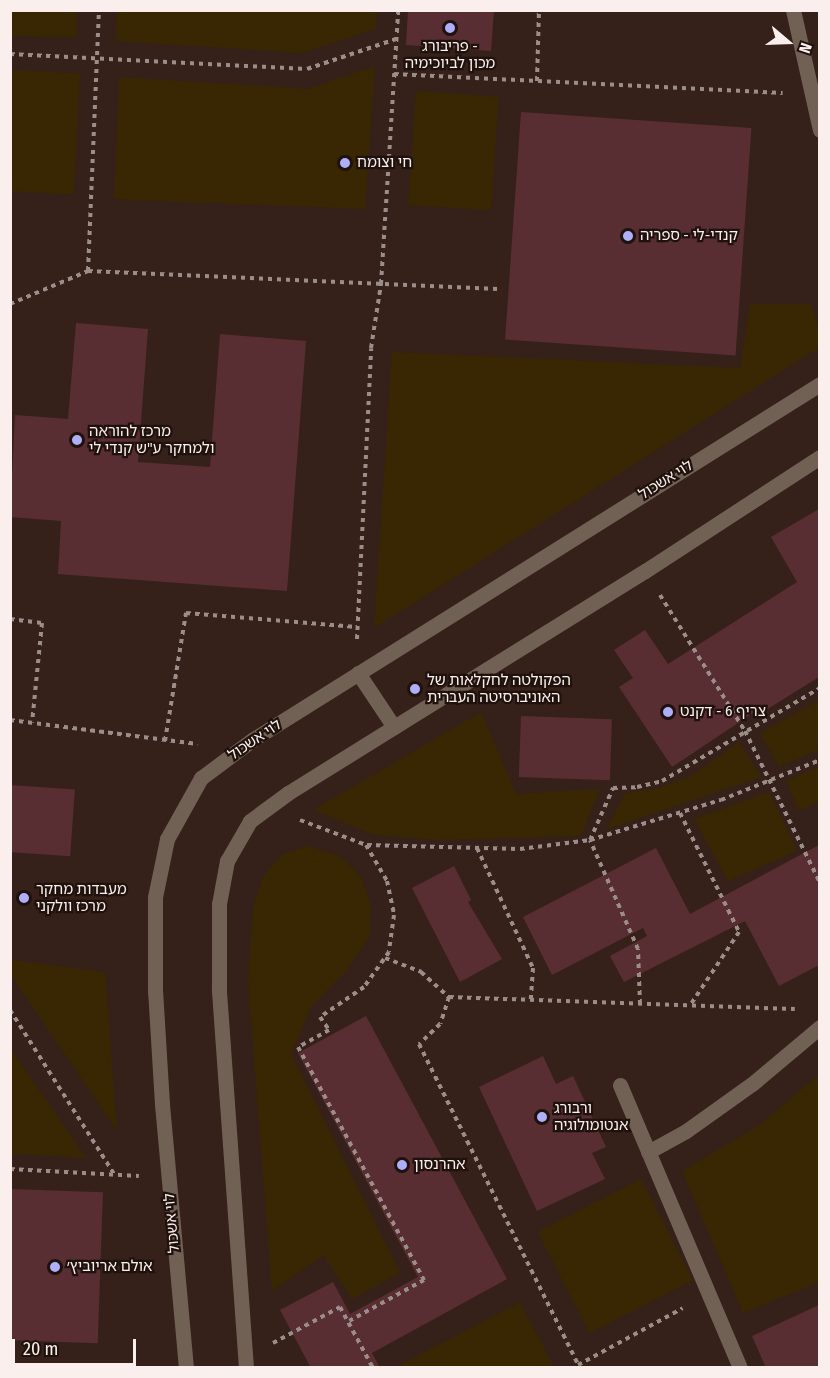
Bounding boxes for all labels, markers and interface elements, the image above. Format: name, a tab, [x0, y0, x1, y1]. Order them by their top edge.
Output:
north arrow	[758, 12, 818, 72]
marker: פריבורג - מכון לביוכימיה	[443, 21, 457, 35]
place label: פריבורג - מכון לביוכימיה	[405, 37, 495, 72]
text: N	[795, 40, 816, 56]
place label: חי וצומח	[357, 154, 412, 172]
marker: חי וצומח	[338, 156, 352, 170]
place label: קנדי-לי - ספריה	[640, 227, 738, 245]
marker: קנדי-לי - ספריה	[621, 229, 635, 243]
place label: מרכז להוראה ולמחקר ע"ש קנדי לי	[89, 422, 214, 457]
marker: מרכז להוראה ולמחקר ע"ש קנדי לי	[70, 433, 84, 447]
street label: לוי אשכול	[636, 456, 696, 504]
place label: הפקולטה לחקלאות של האוניברסיטה העברית	[427, 671, 571, 706]
marker: הפקולטה לחקלאות של האוניברסיטה העברית	[408, 682, 422, 696]
place label: צריף 6 - דקנט	[680, 703, 766, 721]
marker: צריף 6 - דקנט	[661, 705, 675, 719]
street label: לוי אשכול	[225, 716, 285, 764]
place label: מעבדות מחקר מרכז וולקני	[36, 880, 127, 915]
marker: מעבדות מחקר מרכז וולקני	[17, 891, 31, 905]
place label: ורבורג אנטומולוגיה	[554, 1099, 628, 1134]
marker: ורבורג אנטומולוגיה	[535, 1110, 549, 1124]
place label: אהרנסון	[414, 1156, 466, 1174]
marker: אהרנסון	[395, 1158, 409, 1172]
street label: לוי אשכול	[160, 1192, 184, 1254]
place label: אולם אריוביץ׳	[67, 1258, 153, 1276]
marker: אולם אריוביץ׳	[48, 1260, 62, 1274]
scale bar	[15, 1327, 140, 1365]
text: 20 m	[23, 1338, 58, 1360]

